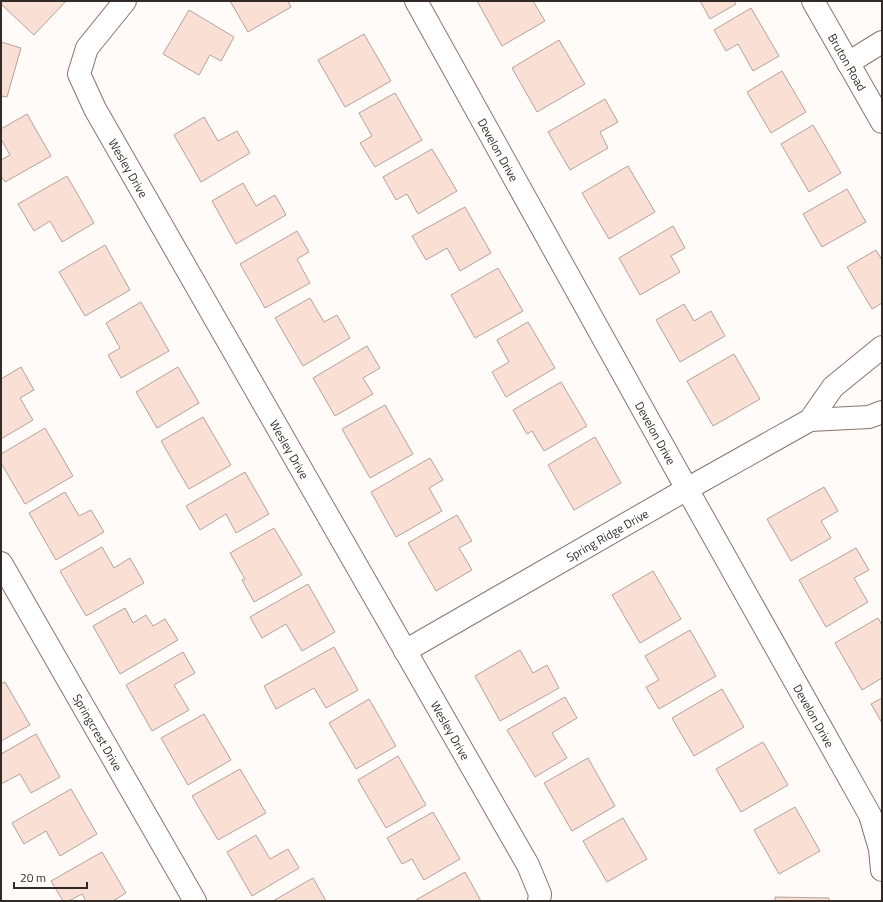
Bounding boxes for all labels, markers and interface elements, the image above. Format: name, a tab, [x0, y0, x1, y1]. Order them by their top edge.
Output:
street label: Bruton Road	[824, 29, 872, 94]
street label: Develon Drive	[473, 114, 524, 185]
street label: Wesley Drive	[104, 135, 153, 201]
street label: Develon Drive	[631, 398, 681, 468]
street label: Wesley Drive	[265, 416, 314, 482]
street label: Spring Ridge Drive	[562, 504, 652, 566]
street label: Develon Drive	[789, 680, 840, 751]
street label: Springcrest Drive	[68, 690, 128, 774]
street label: Wesley Drive	[426, 697, 475, 763]
scale bar	[14, 864, 87, 890]
text: 20 m	[20, 868, 46, 887]

